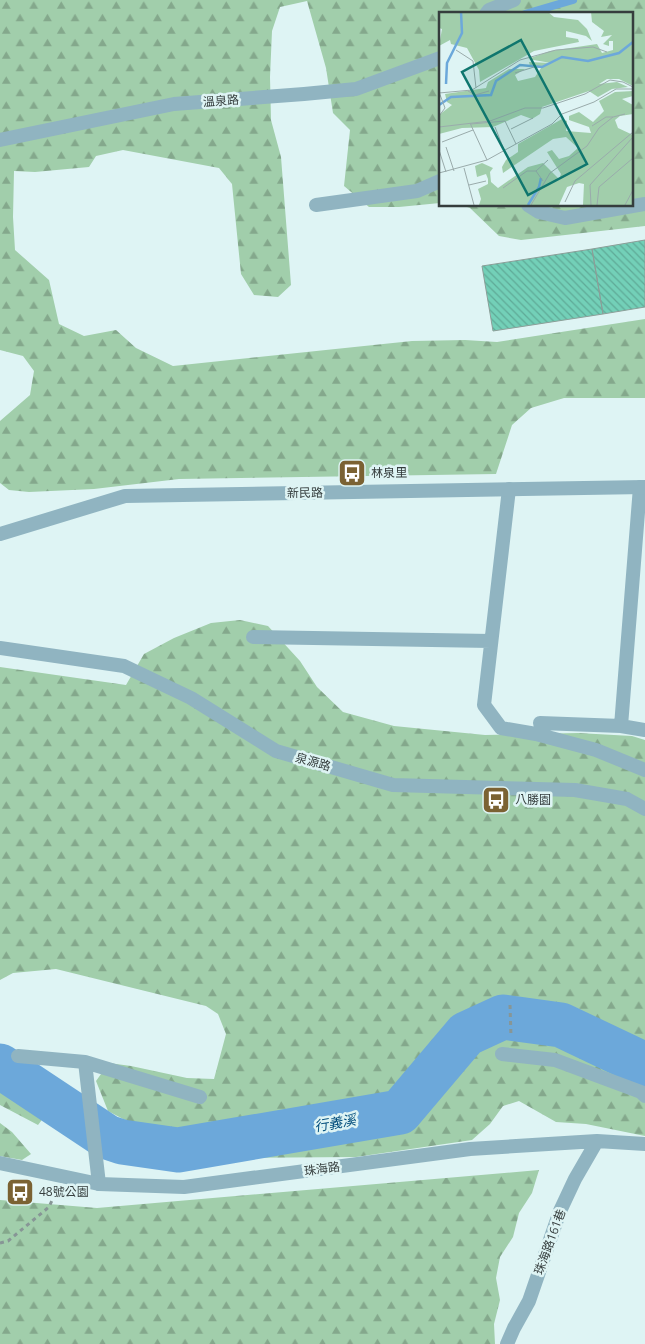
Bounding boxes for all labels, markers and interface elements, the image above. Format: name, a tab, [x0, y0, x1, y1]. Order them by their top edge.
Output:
inset map	[439, 12, 632, 206]
street label: 溫泉路	[202, 91, 240, 110]
bus stop icon: 林泉里	[337, 458, 367, 488]
place label: 林泉里	[371, 464, 407, 481]
street label: 新民路	[287, 484, 323, 501]
street label: 泉源路	[293, 748, 333, 775]
bus stop icon: 八勝園	[481, 785, 511, 815]
place label: 八勝園	[515, 791, 551, 808]
water label: 行義溪	[313, 1109, 359, 1136]
street label: 珠海路	[303, 1158, 341, 1179]
bus stop icon: 48號公園	[5, 1177, 35, 1207]
place label: 48號公園	[39, 1183, 89, 1200]
street label: 珠海路161巷	[530, 1207, 569, 1277]

